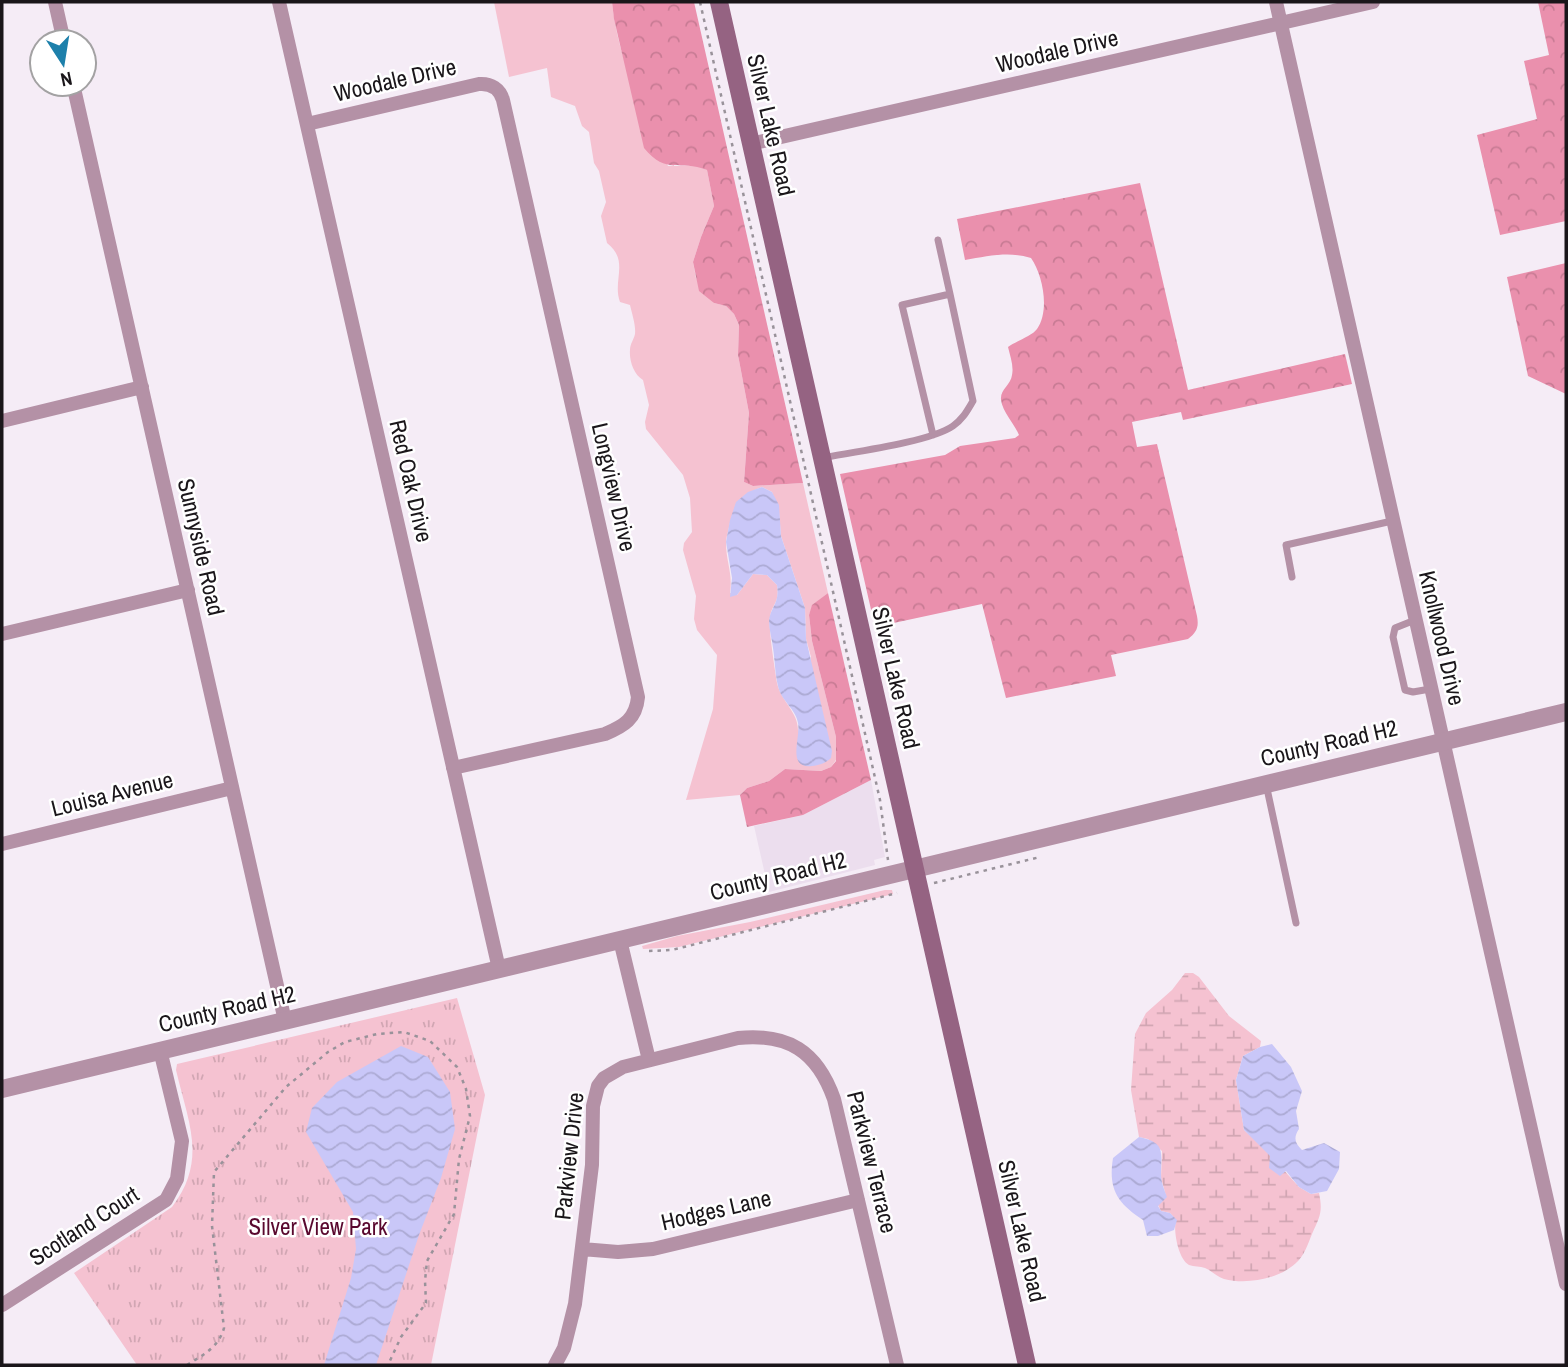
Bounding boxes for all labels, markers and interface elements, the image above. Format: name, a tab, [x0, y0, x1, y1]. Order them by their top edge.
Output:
street label: Woodale Drive	[993, 21, 1121, 80]
north arrow	[28, 28, 98, 98]
street label: Woodale Drive	[331, 50, 459, 109]
street label: Silver Lake Road	[740, 51, 803, 199]
text: N	[58, 66, 75, 94]
street label: Red Oak Drive	[382, 417, 441, 545]
street label: Longview Drive	[585, 420, 644, 554]
street label: Sunnyside Road	[171, 475, 232, 618]
street label: Knollwood Drive	[1412, 568, 1473, 708]
street label: Silver Lake Road	[865, 604, 928, 752]
street label: County Road H2	[1257, 712, 1400, 773]
street label: Louisa Avenue	[48, 763, 176, 824]
street label: County Road H2	[706, 844, 849, 907]
street label: County Road H2	[155, 978, 298, 1039]
street label: Parkview Terrace	[840, 1088, 905, 1236]
street label: Parkview Drive	[546, 1091, 591, 1221]
street label: Silver Lake Road	[991, 1157, 1054, 1305]
street label: Scotland Court	[23, 1179, 144, 1273]
street label: Hodges Lane	[658, 1182, 774, 1237]
park label: Silver View Park	[248, 1211, 388, 1242]

